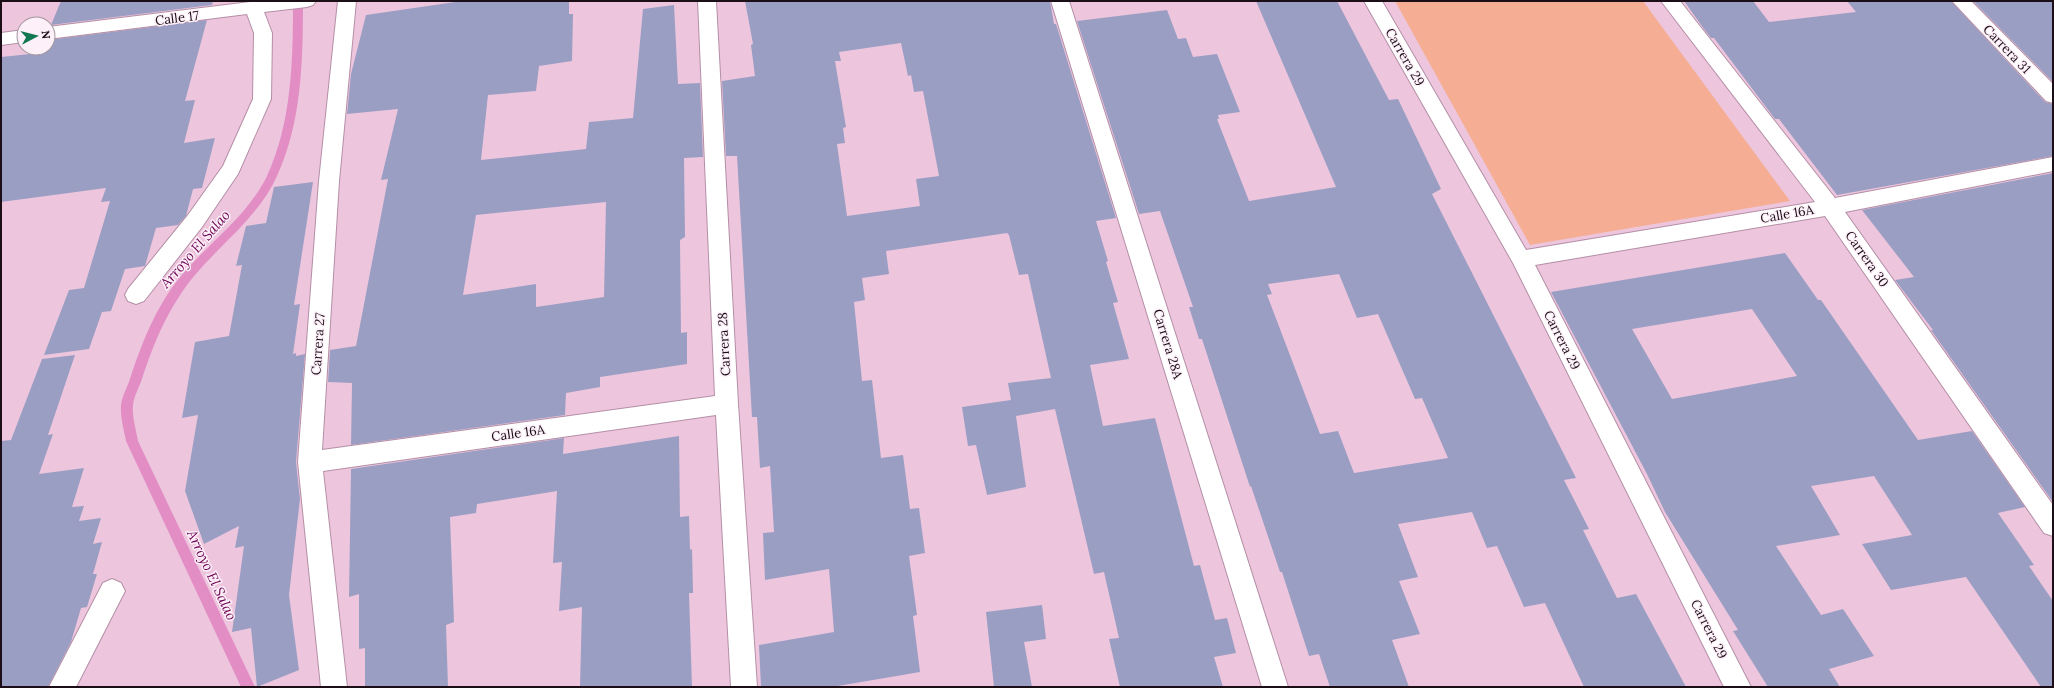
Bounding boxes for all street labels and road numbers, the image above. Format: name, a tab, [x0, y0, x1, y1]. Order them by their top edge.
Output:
street label: Calle 17	[154, 7, 200, 29]
street label: Carrera 31	[1979, 21, 2035, 77]
street label: Carrera 29	[1382, 25, 1428, 89]
street label: Calle 16A	[1759, 201, 1816, 227]
street label: Carrera 30	[1841, 228, 1893, 290]
street label: Carrera 28A	[1149, 307, 1187, 382]
street label: Carrera 29	[1540, 308, 1584, 372]
street label: Carrera 27	[307, 312, 329, 376]
street label: Carrera 28	[714, 312, 734, 376]
street label: Calle 16A	[490, 421, 547, 445]
street label: Carrera 29	[1687, 597, 1731, 661]

